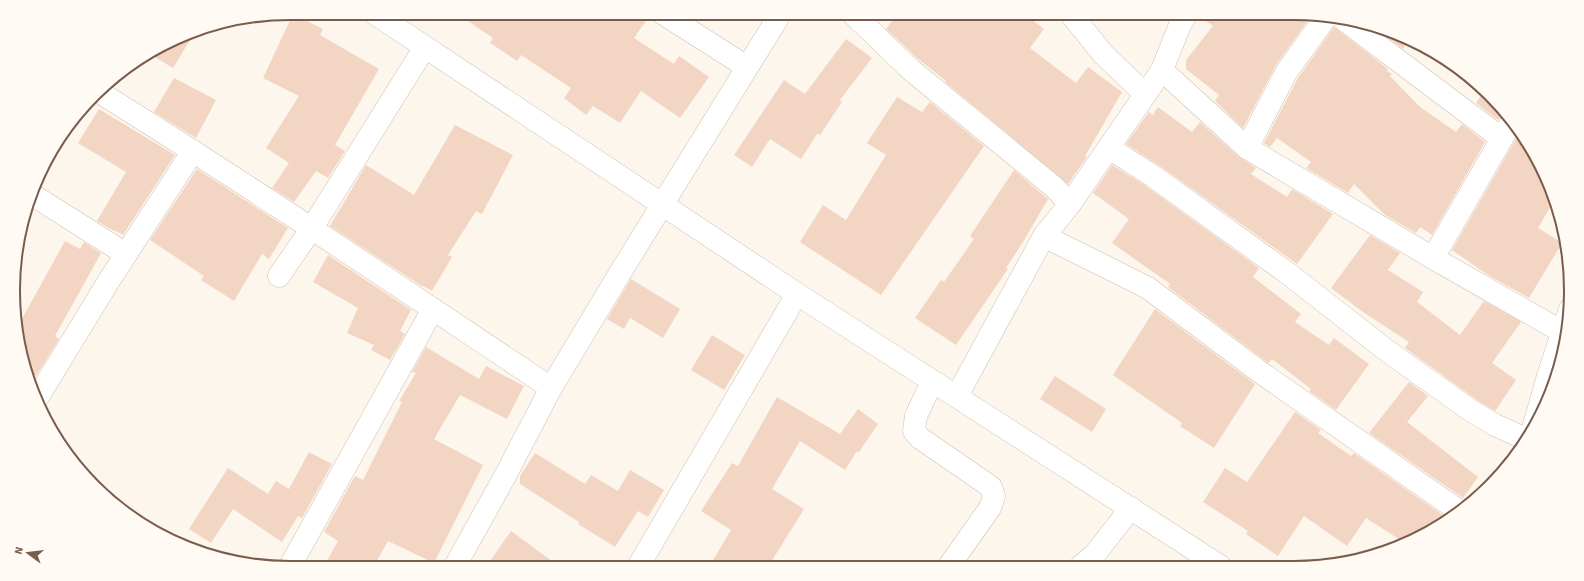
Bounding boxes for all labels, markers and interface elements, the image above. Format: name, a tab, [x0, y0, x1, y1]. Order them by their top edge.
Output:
north arrow	[8, 533, 48, 573]
text: N	[11, 545, 27, 556]

